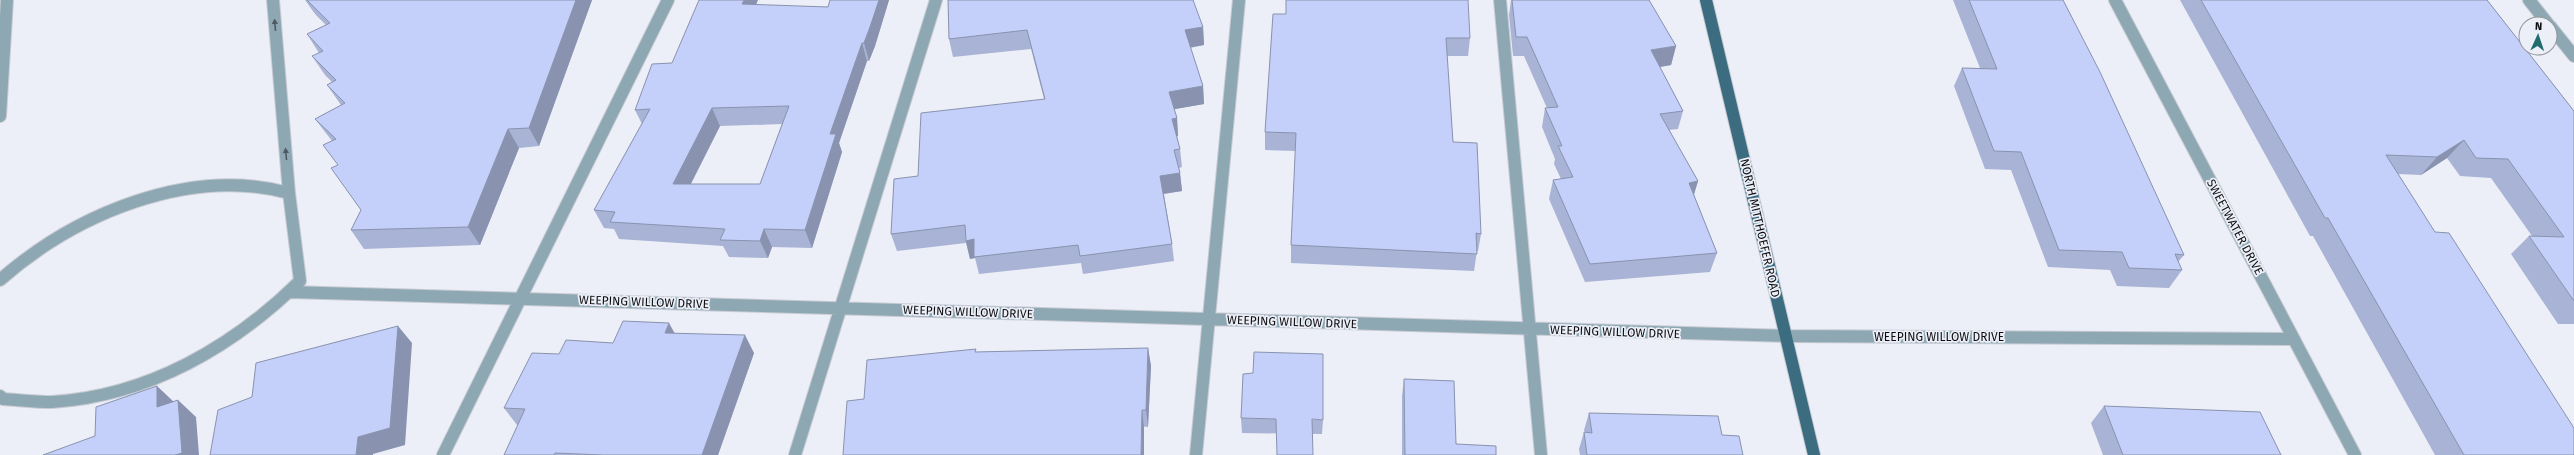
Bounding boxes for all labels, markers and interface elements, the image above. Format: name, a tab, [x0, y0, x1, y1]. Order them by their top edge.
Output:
north arrow	[2518, 16, 2558, 56]
one-way arrow	[271, 19, 278, 31]
text: N	[2535, 20, 2542, 33]
one-way arrow	[283, 148, 290, 160]
street label: NORTH MITTHOEFER ROAD	[1737, 157, 1783, 299]
street label: SWEETWATER DRIVE	[2204, 177, 2266, 277]
street label: WEEPING WILLOW DRIVE	[579, 293, 709, 311]
street label: WEEPING WILLOW DRIVE	[903, 303, 1033, 321]
street label: WEEPING WILLOW DRIVE	[1227, 313, 1357, 331]
street label: WEEPING WILLOW DRIVE	[1550, 323, 1680, 341]
street label: WEEPING WILLOW DRIVE	[1874, 330, 2004, 344]

